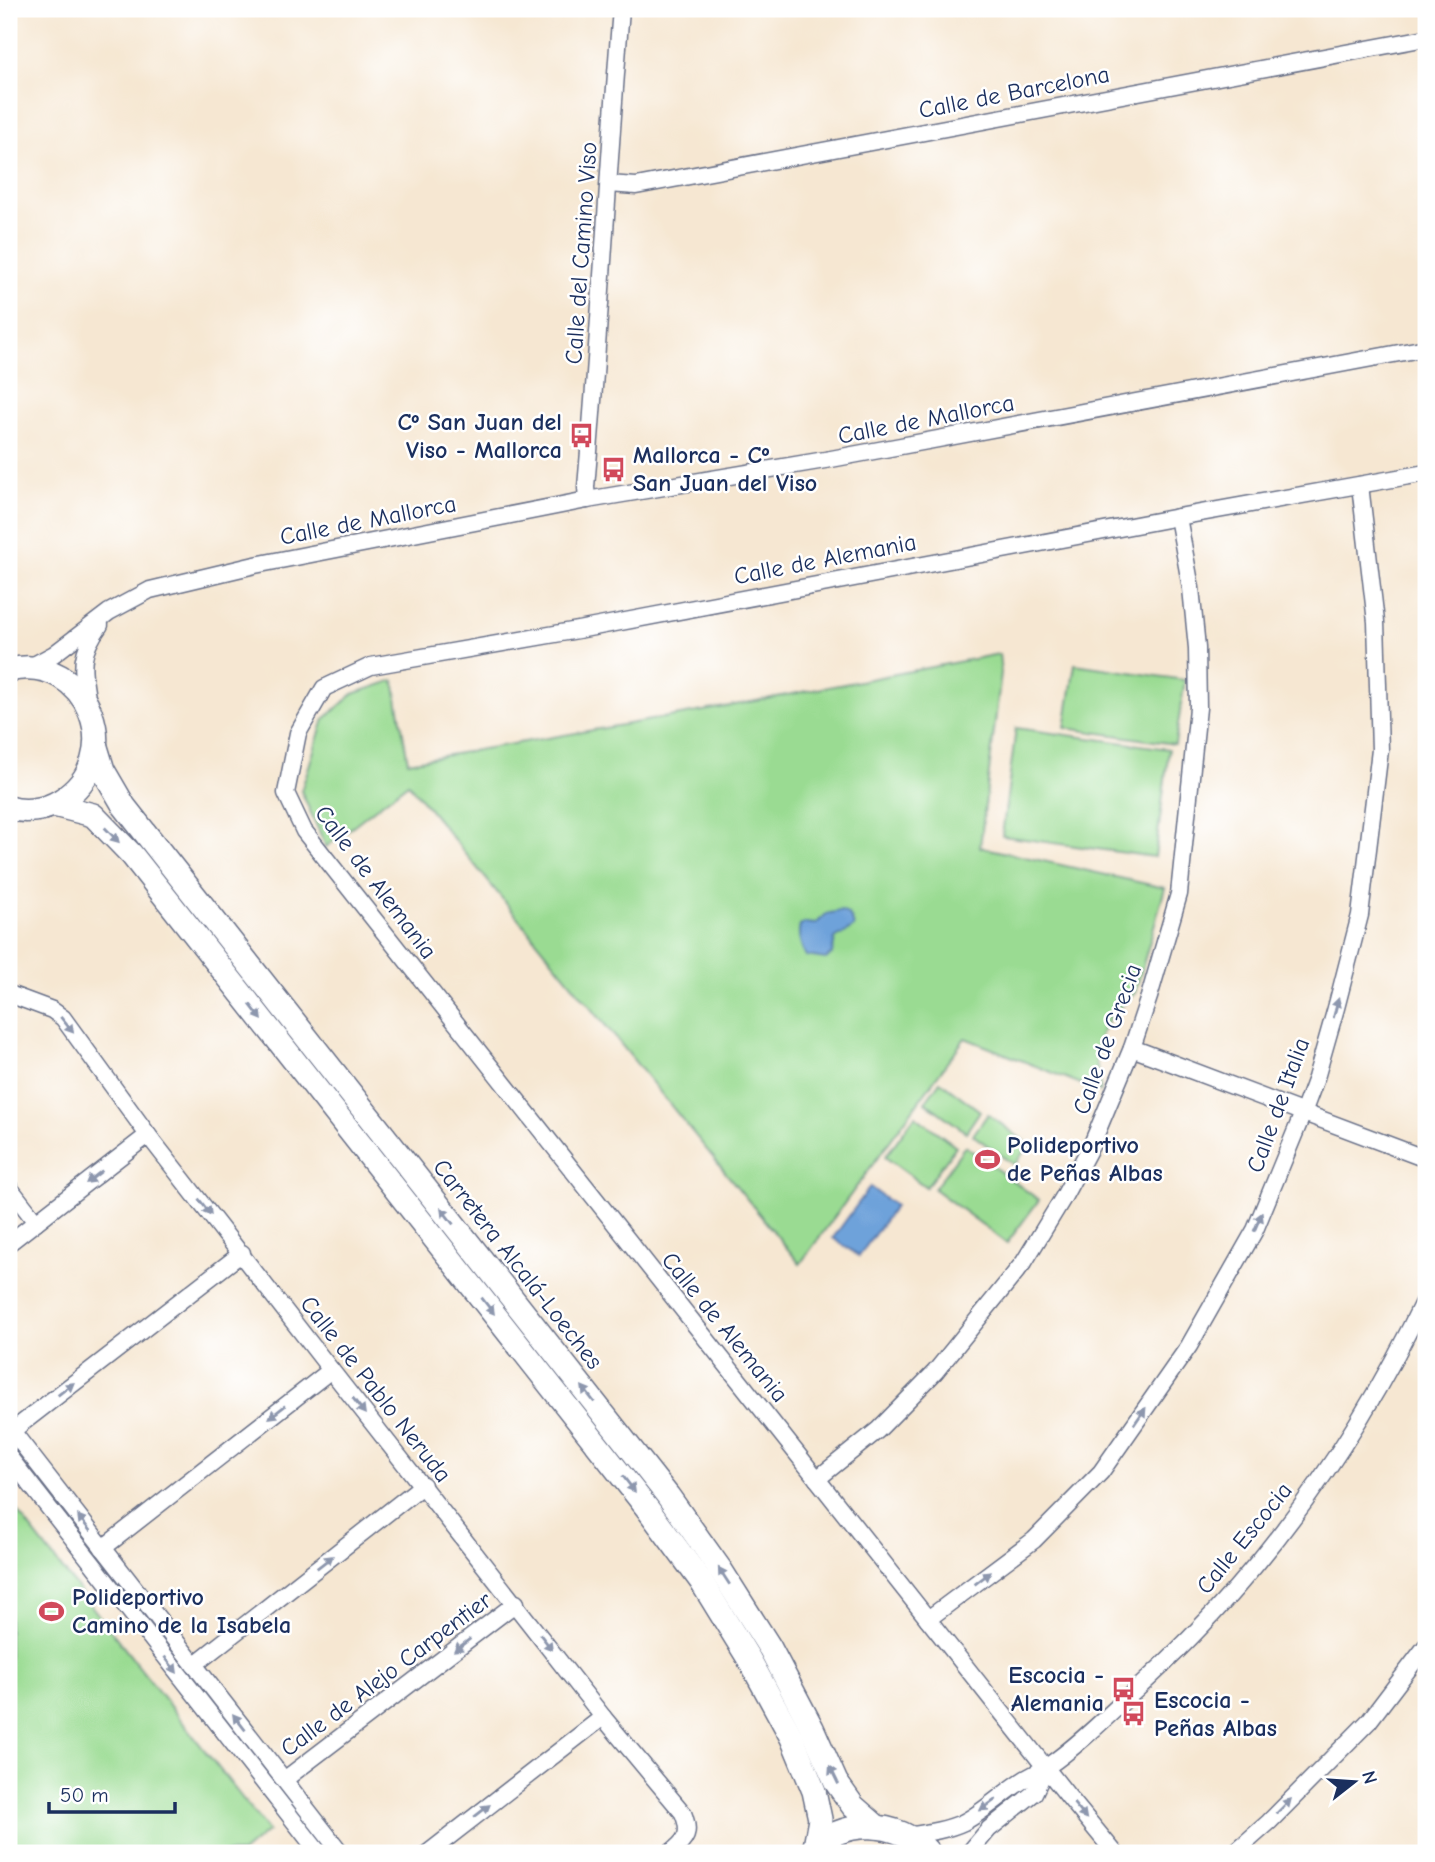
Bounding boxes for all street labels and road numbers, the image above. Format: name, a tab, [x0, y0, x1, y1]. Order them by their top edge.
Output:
street label: Calle de Barcelona	[916, 60, 1112, 124]
street label: Calle del Camino Viso	[559, 141, 603, 365]
street label: Calle de Mallorca	[836, 388, 1016, 450]
street label: Calle de Mallorca	[278, 489, 458, 551]
street label: Calle de Alemania	[732, 528, 918, 590]
street label: Calle de Alemania	[309, 800, 443, 964]
street label: Calle de Grecia	[1067, 960, 1147, 1118]
street label: Calle de Italia	[1241, 1034, 1315, 1176]
street label: Carretera Alcalá-Loeches	[427, 1153, 609, 1375]
street label: Calle de Alemania	[656, 1246, 794, 1408]
street label: Calle de Pablo Neruda	[295, 1290, 457, 1488]
street label: Calle Escocia	[1190, 1476, 1298, 1600]
street label: Calle de Alejo Carpentier	[275, 1585, 497, 1762]

